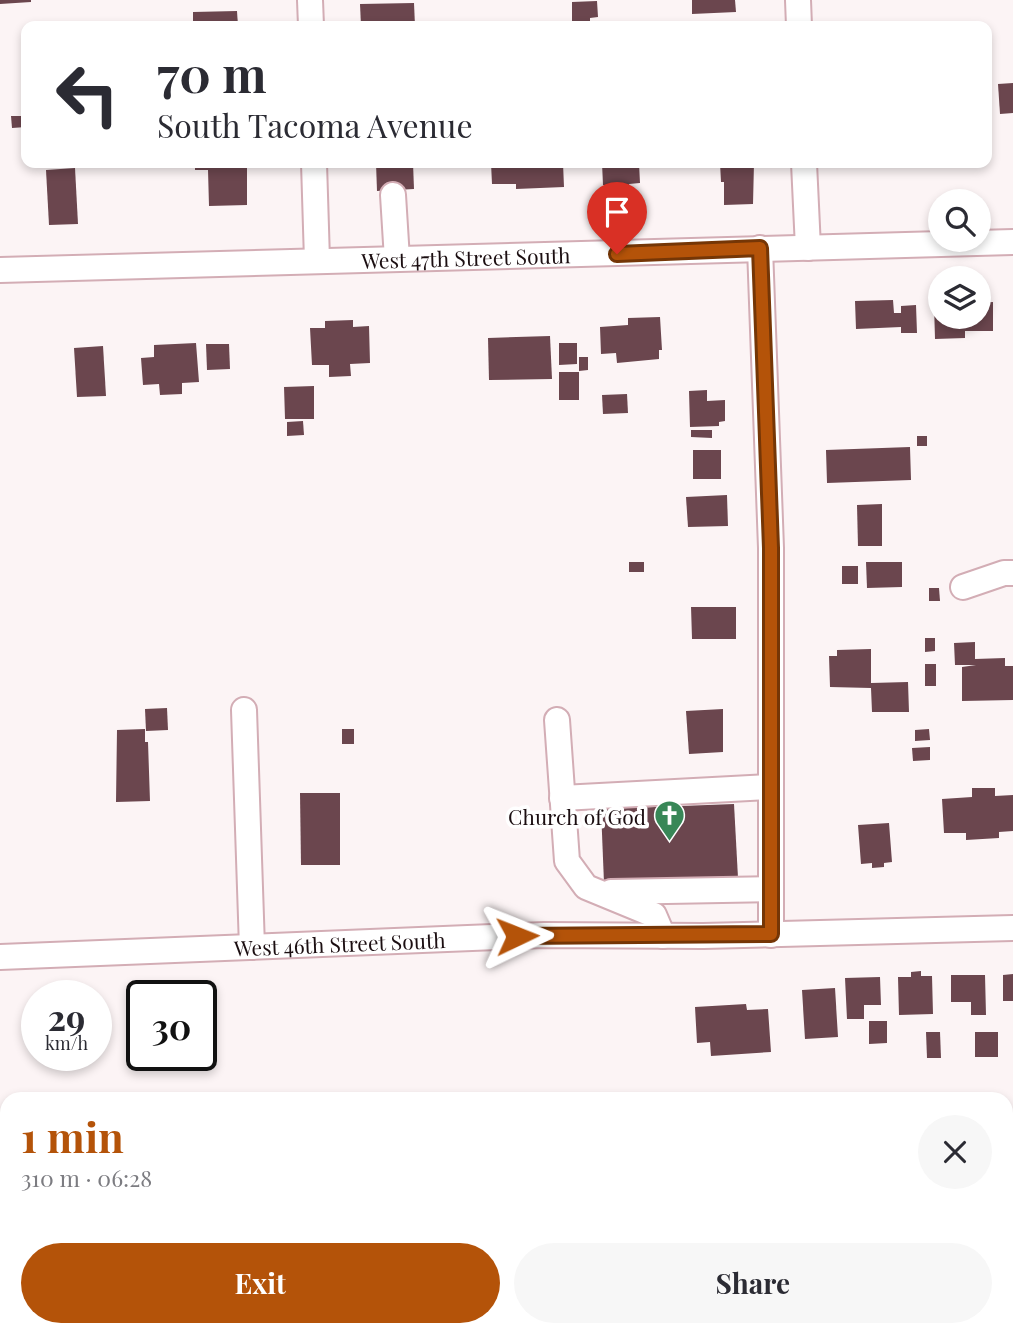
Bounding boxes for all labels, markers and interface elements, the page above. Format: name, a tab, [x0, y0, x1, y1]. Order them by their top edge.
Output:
text: 70 m	[157, 40, 267, 105]
icon: left	[42, 49, 133, 140]
text: South Tacoma Avenue	[157, 103, 473, 146]
pin	[587, 182, 647, 254]
map controls	[928, 189, 991, 329]
button: search	[928, 189, 991, 252]
icon: arrive	[598, 193, 636, 231]
street label: West 47th Street South	[360, 240, 571, 274]
button: layers	[928, 266, 991, 329]
church icon: Church of God	[652, 799, 686, 843]
place label: Church of God	[508, 802, 646, 830]
position arrow	[480, 899, 554, 973]
street label: West 46th Street South	[232, 925, 447, 962]
speed limit sign: 30	[126, 980, 217, 1071]
text: 29	[48, 993, 85, 1040]
text: km/h	[45, 1031, 88, 1055]
text: 1 min	[21, 1108, 124, 1164]
button: close	[918, 1115, 992, 1189]
text: 310 m · 06:28	[21, 1162, 152, 1193]
button: Exit	[21, 1243, 500, 1323]
button: Share	[514, 1243, 992, 1323]

